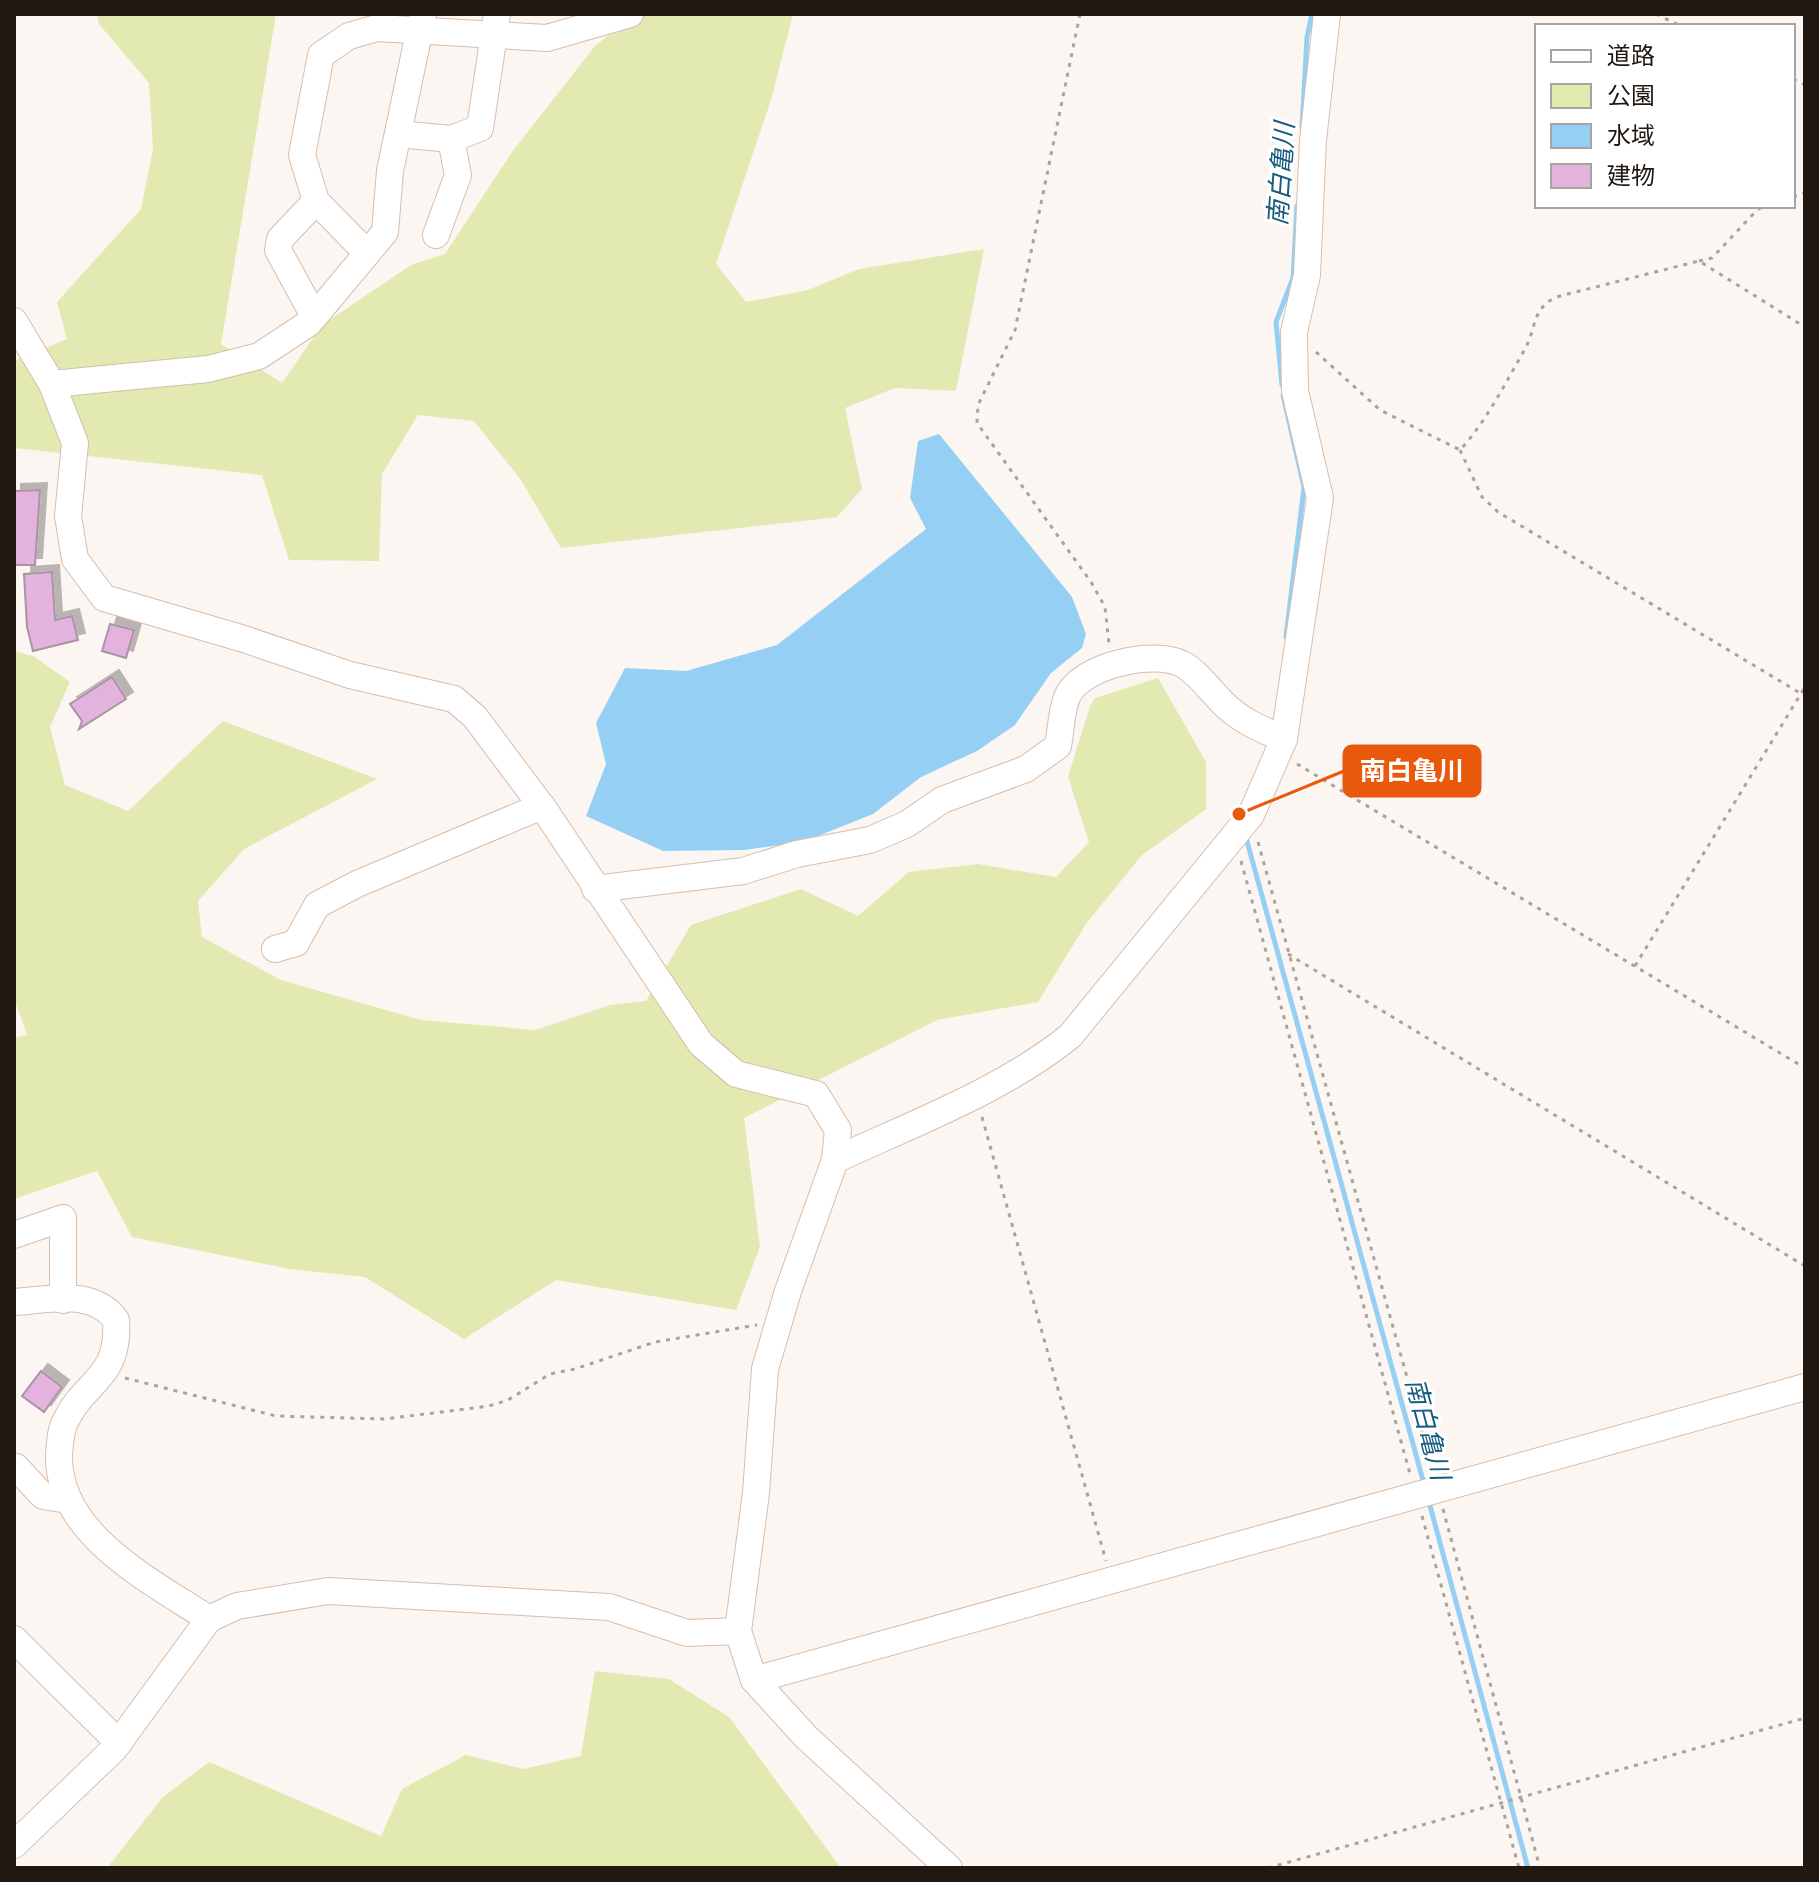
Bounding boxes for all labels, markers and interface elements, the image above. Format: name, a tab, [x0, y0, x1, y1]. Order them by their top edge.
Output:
legend	[1535, 24, 1795, 208]
text: 道路	[1607, 40, 1655, 72]
text: 公園	[1607, 80, 1655, 112]
water label: 南白亀川	[1260, 118, 1303, 227]
text: 水域	[1607, 120, 1655, 152]
text: 建物	[1607, 160, 1655, 192]
callout: 南白亀川	[1344, 746, 1480, 796]
text: 南白亀川	[1360, 754, 1464, 789]
water label: 南白亀川	[1397, 1374, 1459, 1487]

